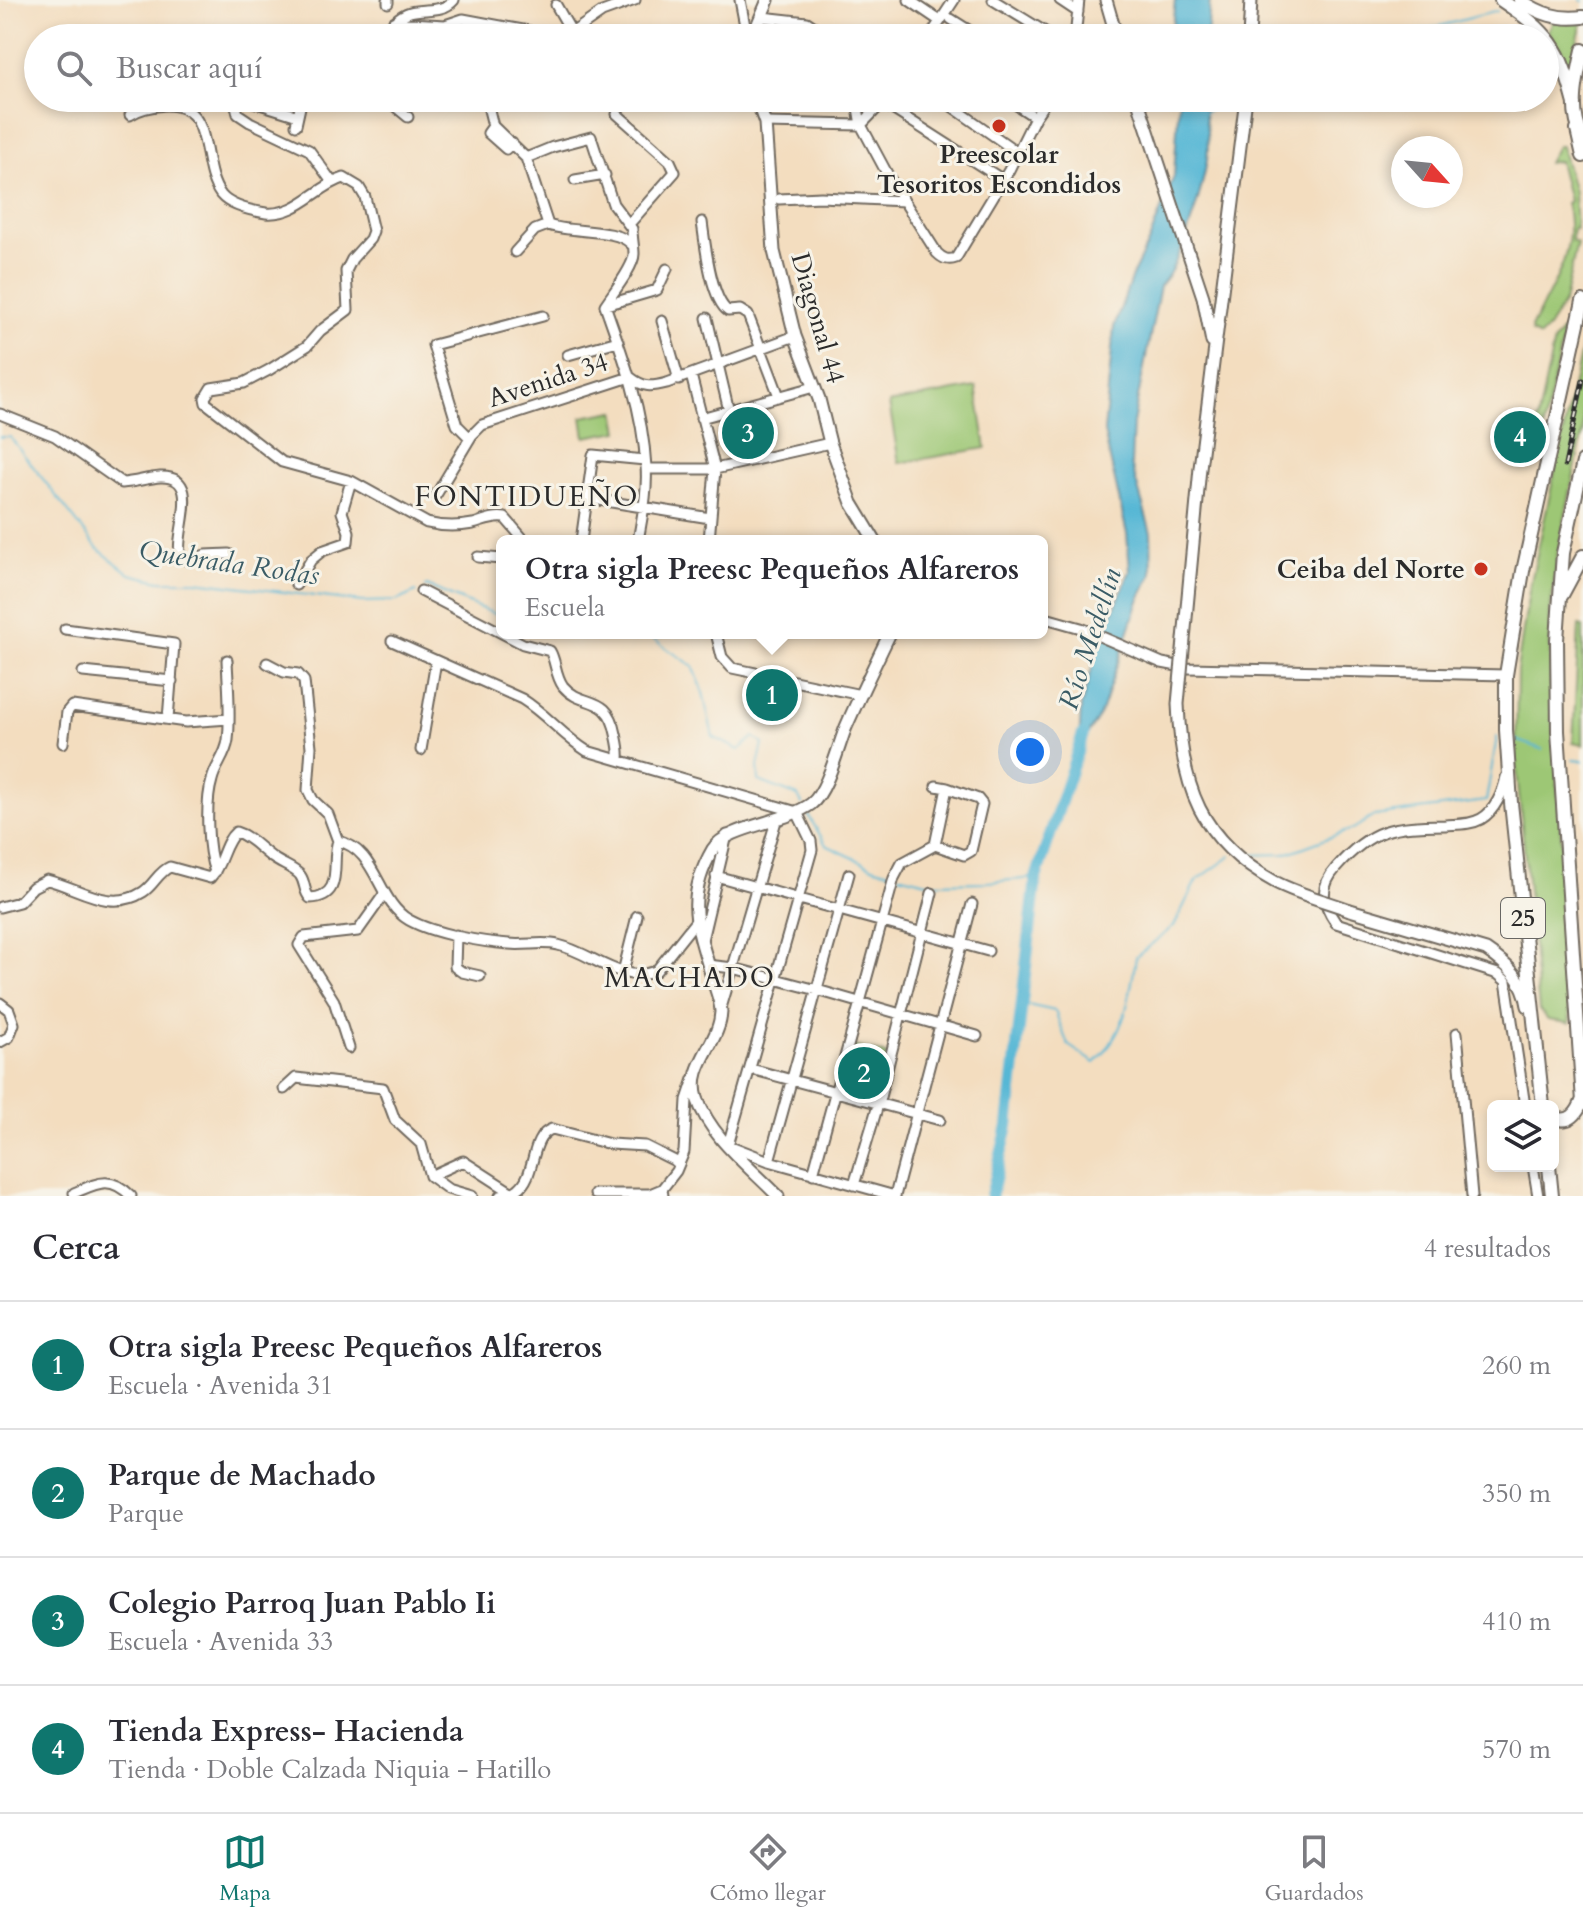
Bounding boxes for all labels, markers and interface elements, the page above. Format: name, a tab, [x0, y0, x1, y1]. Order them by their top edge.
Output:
search box	[24, 24, 1559, 112]
icon: search	[52, 46, 96, 90]
text: Buscar aquí	[116, 48, 262, 89]
marker: Preescolar Tesoritos Escondidos	[990, 117, 1008, 135]
north arrow	[1391, 136, 1463, 208]
place label: Preescolar Tesoritos Escondidos	[877, 137, 1121, 202]
street label: Diagonal 44	[783, 249, 853, 387]
street label: Avenida 34	[484, 344, 612, 416]
pin: 3	[722, 403, 774, 463]
pin: 4	[1494, 407, 1546, 467]
district label: FONTIDUEÑO	[414, 478, 640, 516]
water label: Quebrada Rodas	[136, 532, 322, 595]
popup	[496, 535, 1048, 639]
text: Otra sigla Preesc Pequeños Alfareros	[525, 549, 1019, 590]
place label: Ceiba del Norte	[1277, 552, 1465, 587]
marker: Ceiba del Norte	[1472, 560, 1490, 578]
water label: Río Medellín	[1049, 563, 1131, 714]
text: Escuela	[525, 590, 605, 625]
pin: 1	[746, 665, 798, 725]
your location	[1010, 732, 1050, 772]
road number: 25	[1501, 898, 1545, 938]
district label: MACHADO	[604, 959, 776, 997]
pin: 2	[838, 1043, 890, 1103]
map controls	[1487, 1100, 1559, 1172]
button: layers	[1487, 1100, 1559, 1172]
text: Cerca	[32, 1225, 120, 1271]
text: 4 resultados	[1424, 1231, 1551, 1266]
text: Otra sigla Preesc Pequeños Alfareros	[108, 1327, 602, 1368]
text: 1	[51, 1348, 65, 1383]
text: 260 m	[1482, 1348, 1551, 1383]
text: Escuela · Avenida 31	[108, 1368, 333, 1403]
text: Parque de Machado	[108, 1455, 376, 1496]
text: 2	[51, 1476, 65, 1511]
text: 350 m	[1482, 1476, 1551, 1511]
text: Parque	[108, 1496, 184, 1531]
text: Colegio Parroq Juan Pablo Ii	[108, 1583, 496, 1624]
text: 3	[51, 1604, 65, 1639]
text: 410 m	[1482, 1604, 1551, 1639]
text: Escuela · Avenida 33	[108, 1624, 333, 1659]
text: Tienda Express- Hacienda	[108, 1711, 464, 1752]
text: 4	[51, 1732, 65, 1767]
text: 570 m	[1482, 1732, 1551, 1767]
text: Tienda · Doble Calzada Niquia - Hatillo	[108, 1752, 551, 1787]
tab: Mapa	[219, 1830, 271, 1908]
tab: Cómo llegar	[710, 1830, 826, 1908]
tab: Guardados	[1264, 1830, 1364, 1908]

